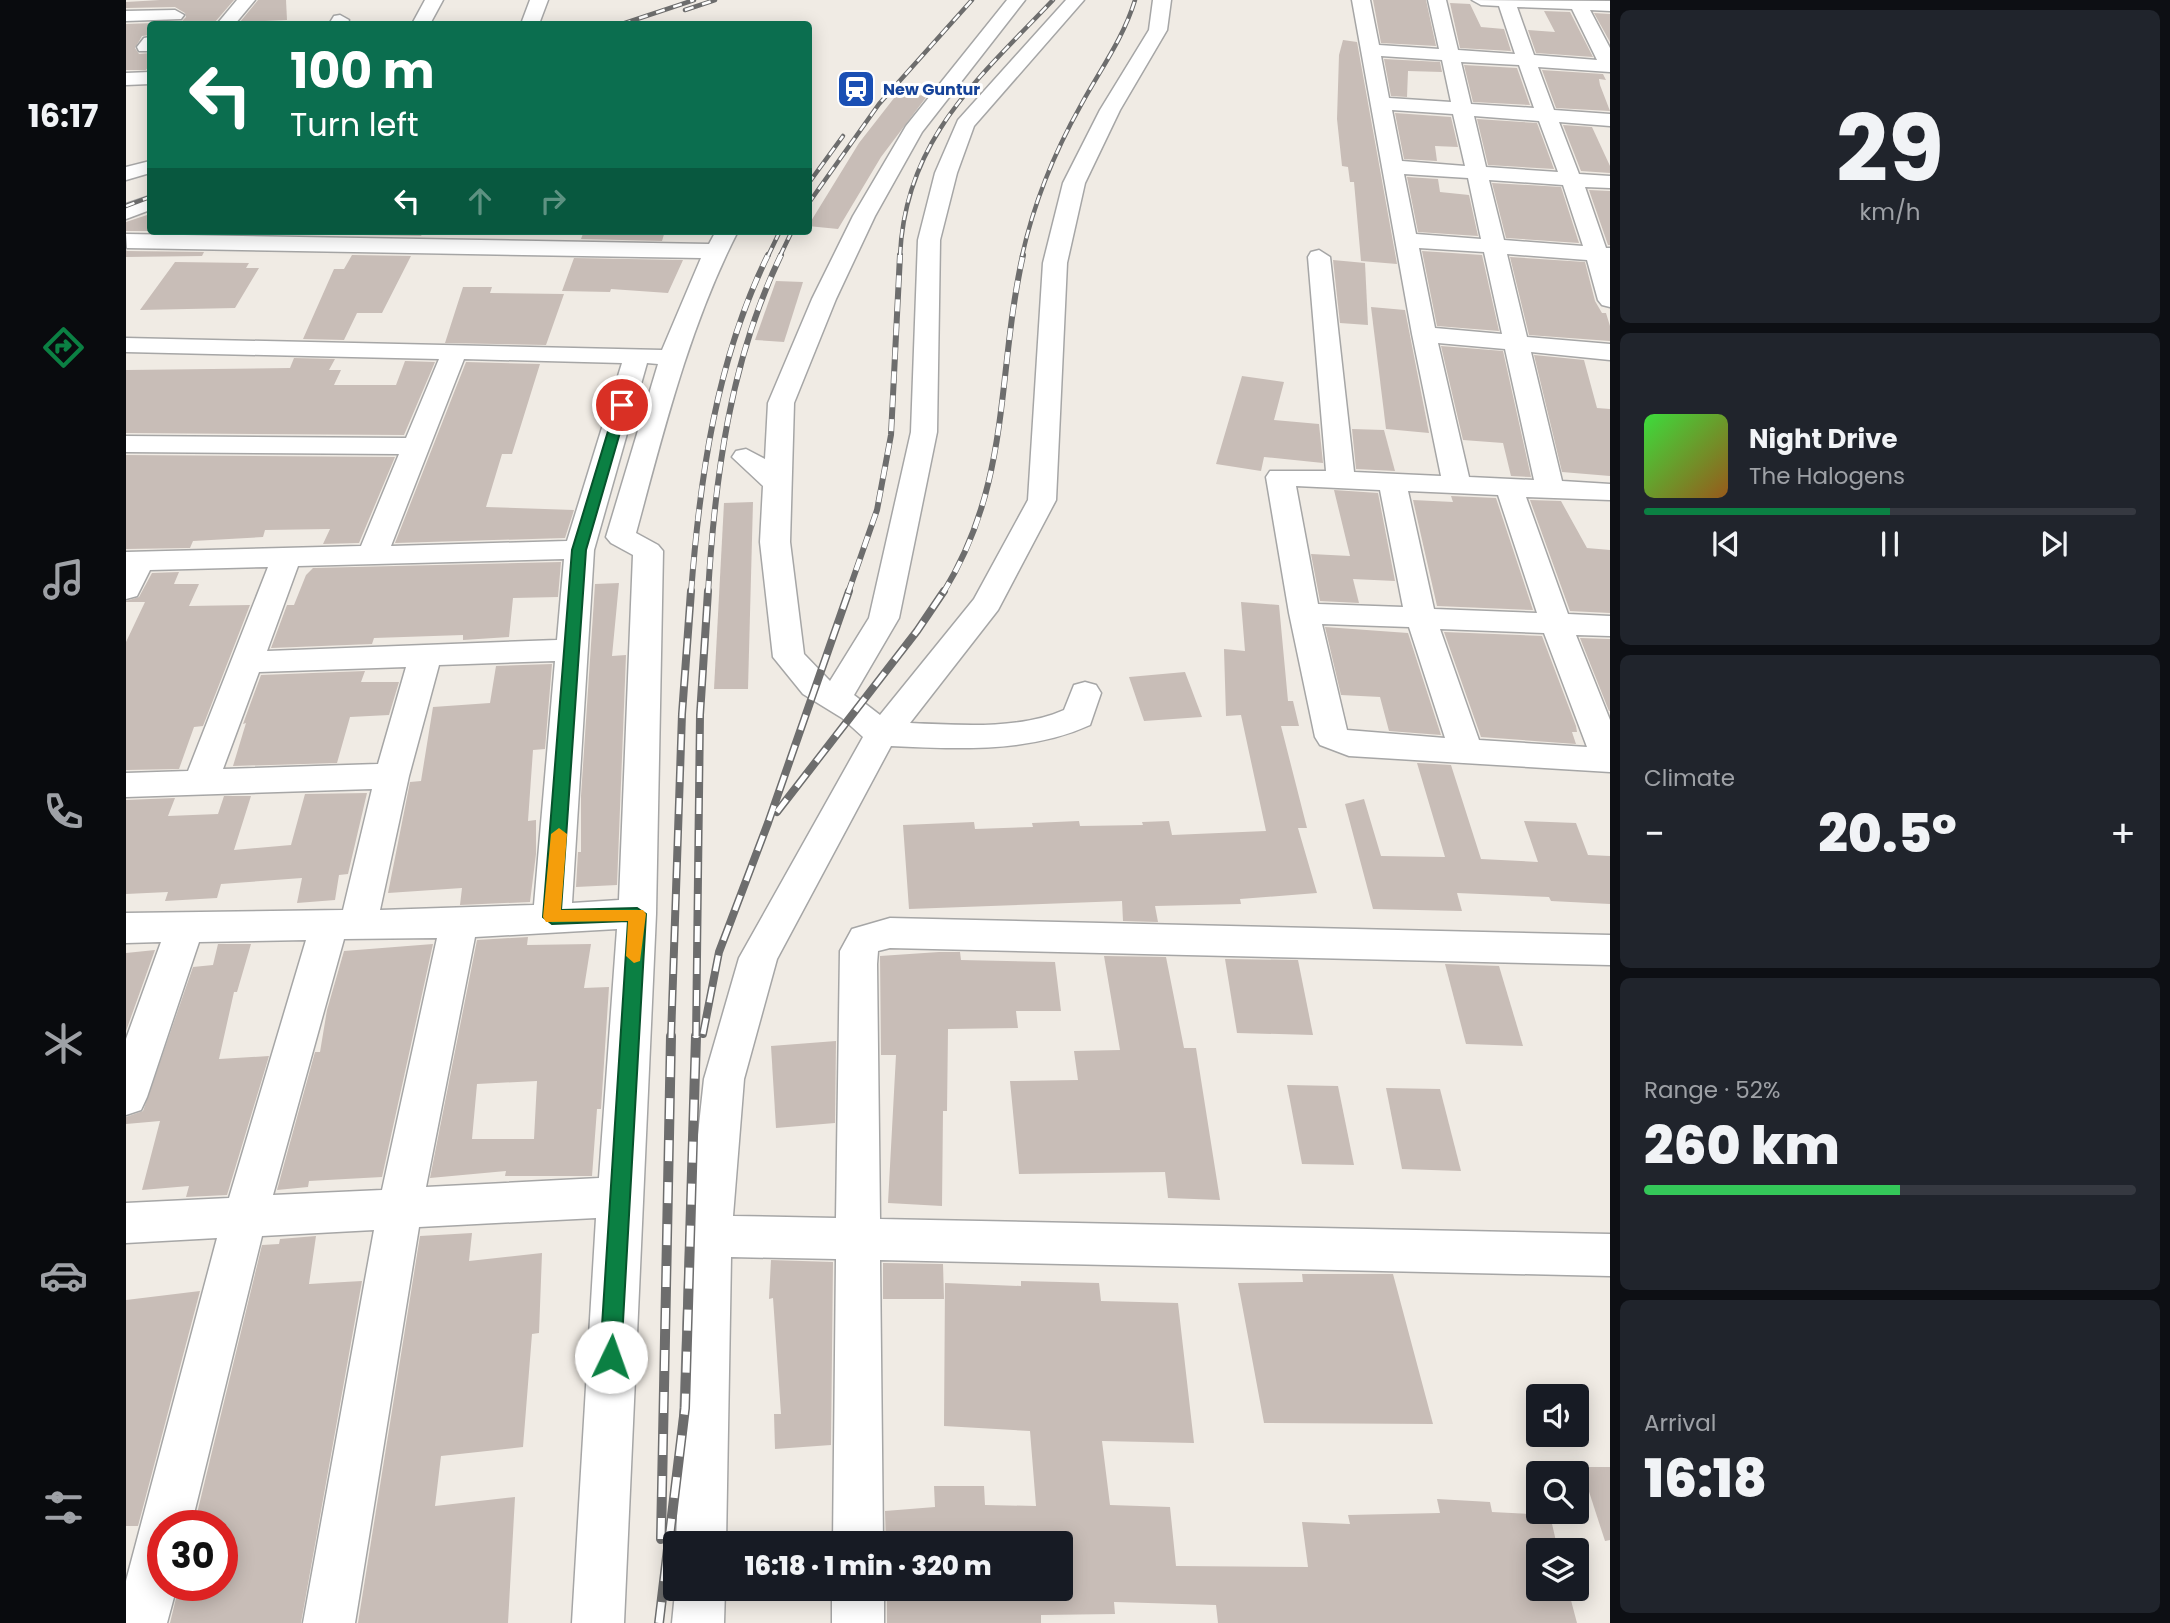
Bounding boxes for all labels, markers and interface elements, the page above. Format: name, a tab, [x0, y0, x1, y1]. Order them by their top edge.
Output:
text: 100 m	[290, 37, 435, 105]
icon: left	[175, 49, 266, 140]
station icon: New Guntur	[835, 68, 877, 110]
place label: New Guntur	[883, 78, 980, 101]
text: 29	[1836, 85, 1944, 213]
text: 16:17	[28, 93, 98, 138]
text: Turn left	[290, 102, 419, 147]
icon: left	[388, 182, 426, 220]
icon: ahead	[461, 182, 499, 220]
icon: right	[534, 182, 572, 220]
text: km/h	[1859, 196, 1921, 228]
icon: directions	[39, 323, 88, 372]
pin	[592, 375, 652, 435]
icon: arrive	[603, 386, 641, 424]
text: Night Drive	[1749, 421, 1897, 457]
text: The Halogens	[1749, 460, 1905, 492]
icon: previous	[1707, 525, 1745, 563]
icon: pause	[1871, 525, 1909, 563]
icon: next	[2035, 525, 2073, 563]
icon: music	[39, 555, 88, 604]
text: Climate	[1644, 762, 1735, 794]
icon: phone	[39, 787, 88, 836]
text: 20.5°	[1818, 797, 1957, 870]
text: −	[1644, 807, 1665, 860]
text: +	[2110, 807, 2136, 860]
icon: climate	[39, 1019, 88, 1068]
text: Range · 52%	[1644, 1074, 1780, 1106]
text: 260 km	[1644, 1109, 1840, 1182]
icon: car	[39, 1251, 88, 1300]
position arrow	[574, 1320, 648, 1394]
map controls	[1526, 1384, 1589, 1601]
button: sound	[1526, 1384, 1589, 1447]
text: Arrival	[1644, 1407, 1716, 1439]
text: 16:18	[1644, 1442, 1767, 1515]
button: search	[1526, 1461, 1589, 1524]
icon: filters	[39, 1483, 88, 1532]
speed limit sign: 30	[147, 1510, 238, 1601]
button: layers	[1526, 1538, 1589, 1601]
text: 16:18 · 1 min · 320 m	[744, 1548, 992, 1584]

